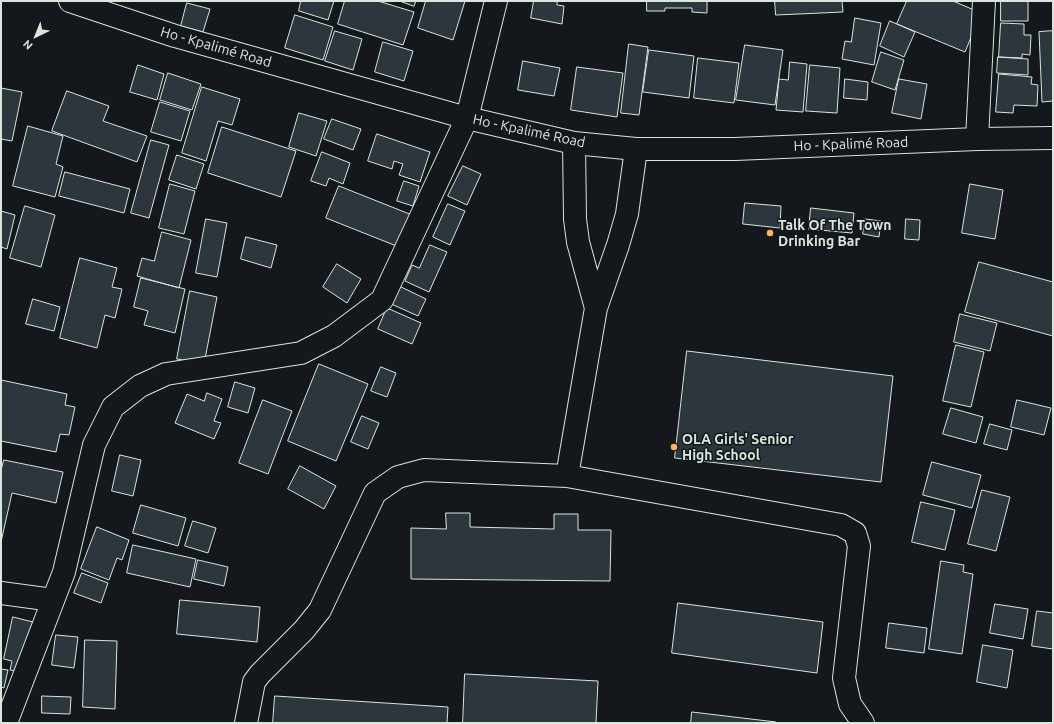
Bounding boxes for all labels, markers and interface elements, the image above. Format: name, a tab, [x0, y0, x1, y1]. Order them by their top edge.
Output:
north arrow	[16, 16, 56, 56]
street label: Ho - Kpalimé Road	[159, 23, 273, 71]
text: N	[21, 38, 35, 52]
street label: Ho - Kpalimé Road	[471, 111, 587, 151]
street label: Ho - Kpalimé Road	[793, 134, 909, 154]
place label: Talk Of The Town Drinking Bar	[778, 217, 891, 250]
marker: Talk Of The Town Drinking Bar	[765, 228, 775, 238]
place label: OLA Girls' Senior High School	[682, 431, 793, 464]
marker: OLA Girls' Senior High School	[669, 442, 679, 452]

